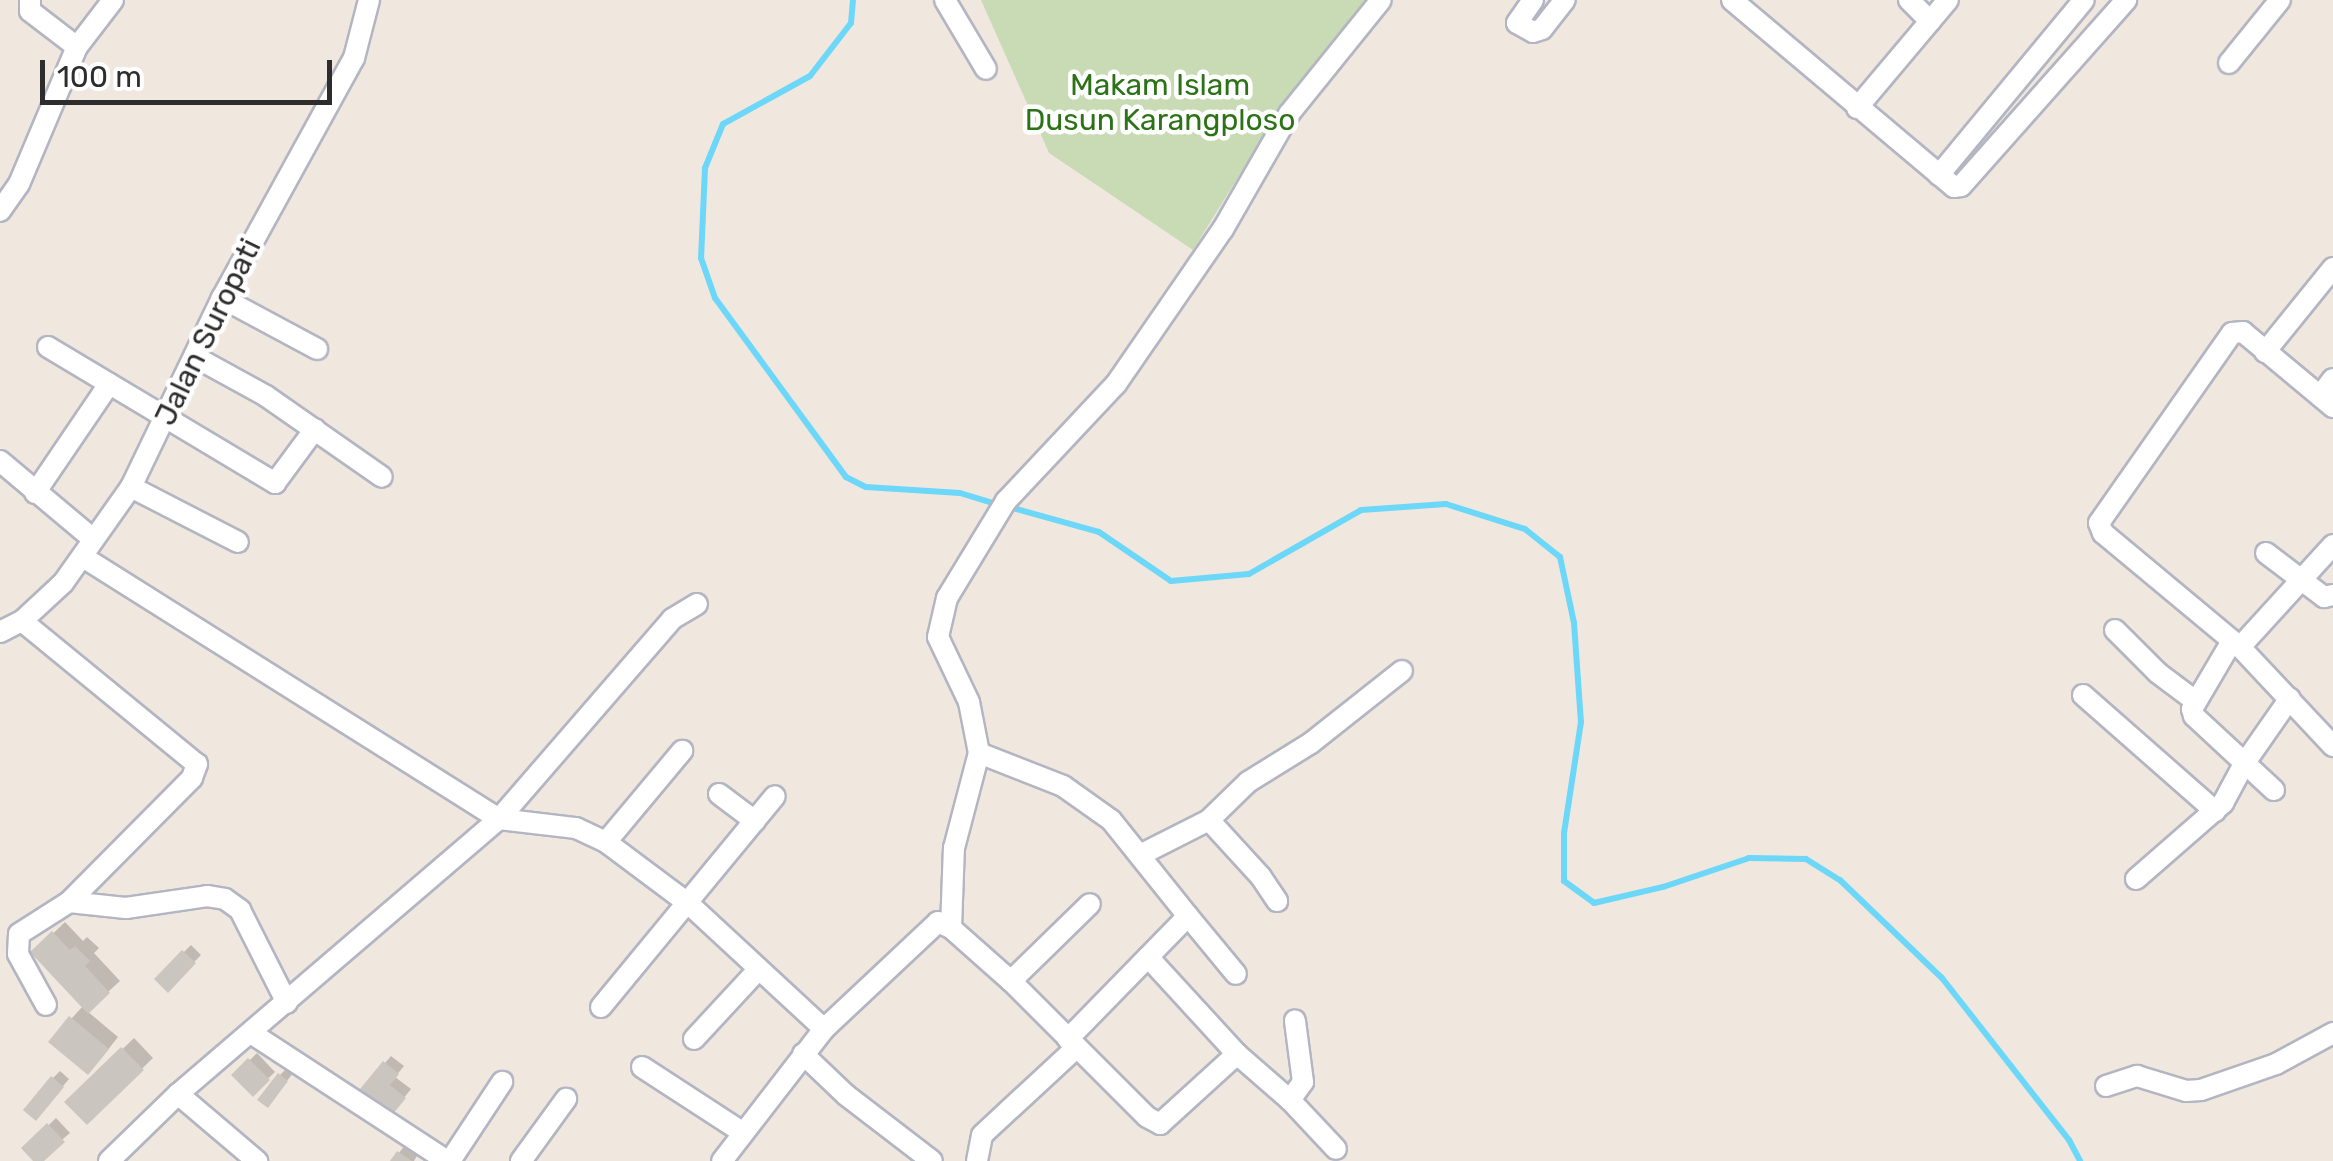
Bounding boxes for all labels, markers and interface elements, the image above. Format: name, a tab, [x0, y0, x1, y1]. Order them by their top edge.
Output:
scale bar	[45, 40, 338, 102]
text: 100 m	[57, 59, 142, 95]
park label: Makam Islam Dusun Karangploso	[1025, 67, 1295, 138]
street label: Jalan Suropati	[147, 233, 269, 431]

